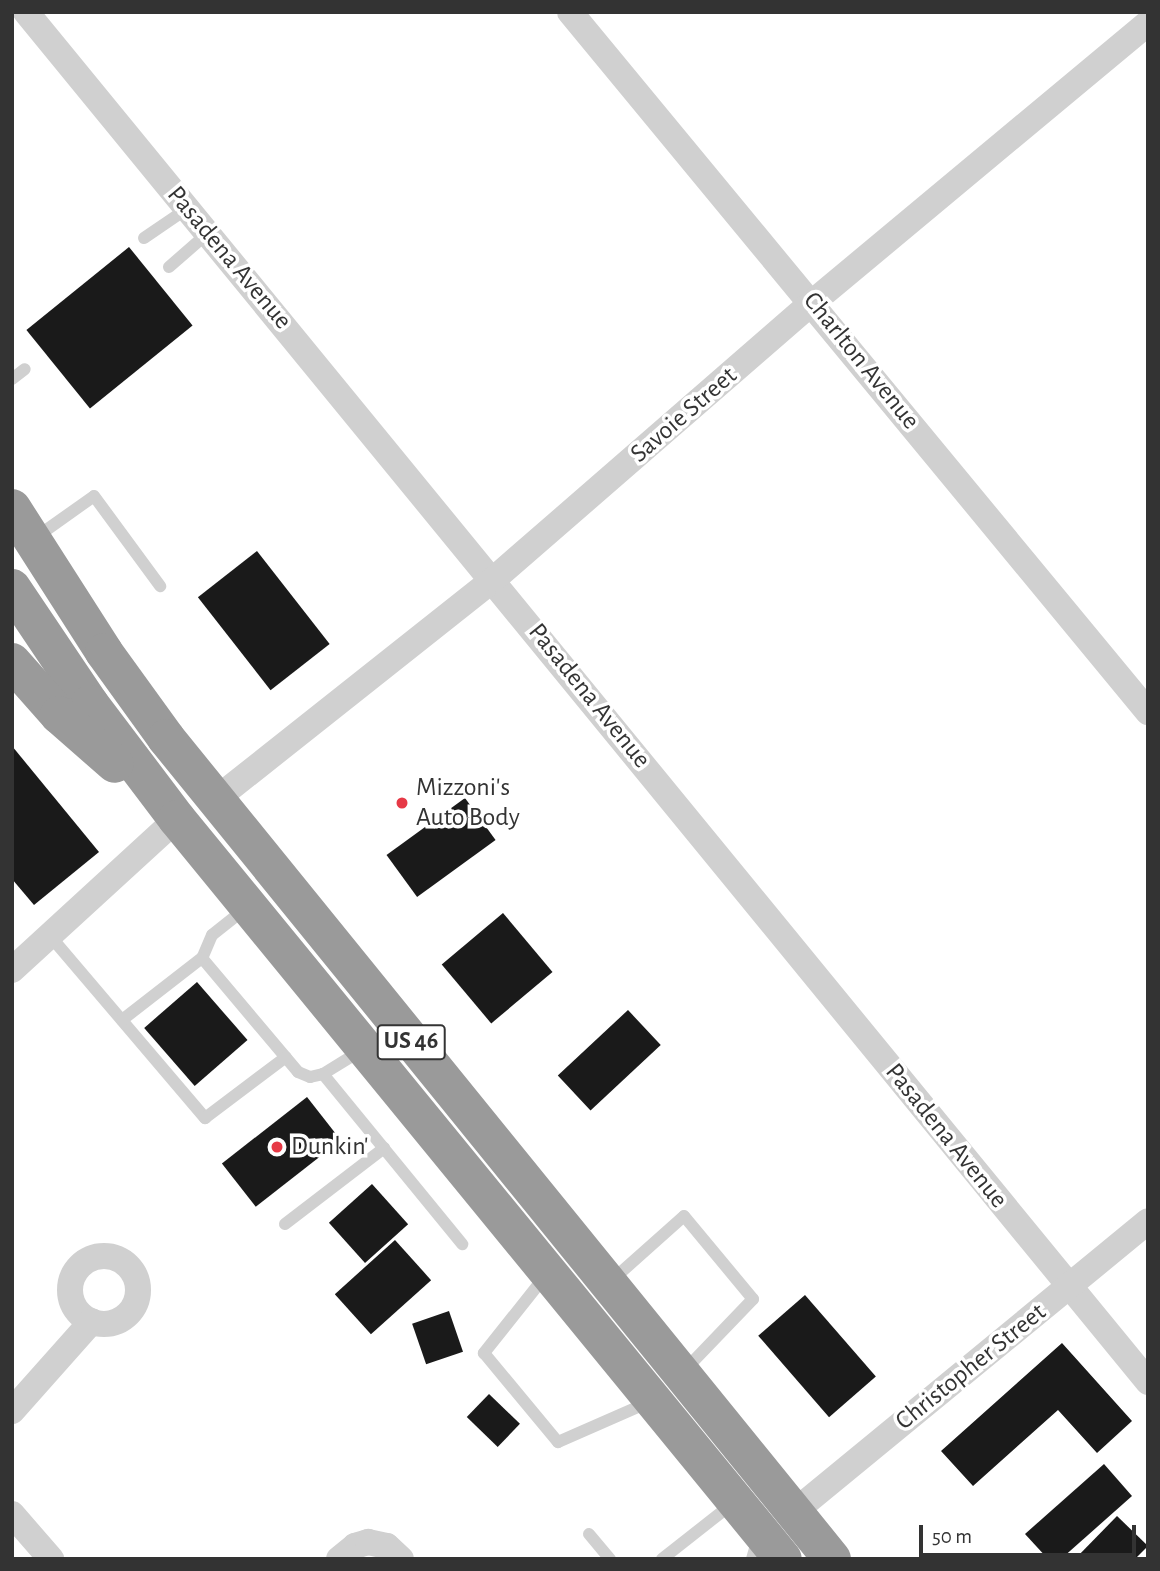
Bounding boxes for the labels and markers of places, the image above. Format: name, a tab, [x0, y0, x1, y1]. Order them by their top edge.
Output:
place label: Mizzoni's Auto Body	[416, 772, 520, 834]
marker: Mizzoni's Auto Body	[394, 795, 410, 811]
place label: Dunkin'	[291, 1131, 368, 1163]
marker: Dunkin'	[269, 1139, 285, 1155]

